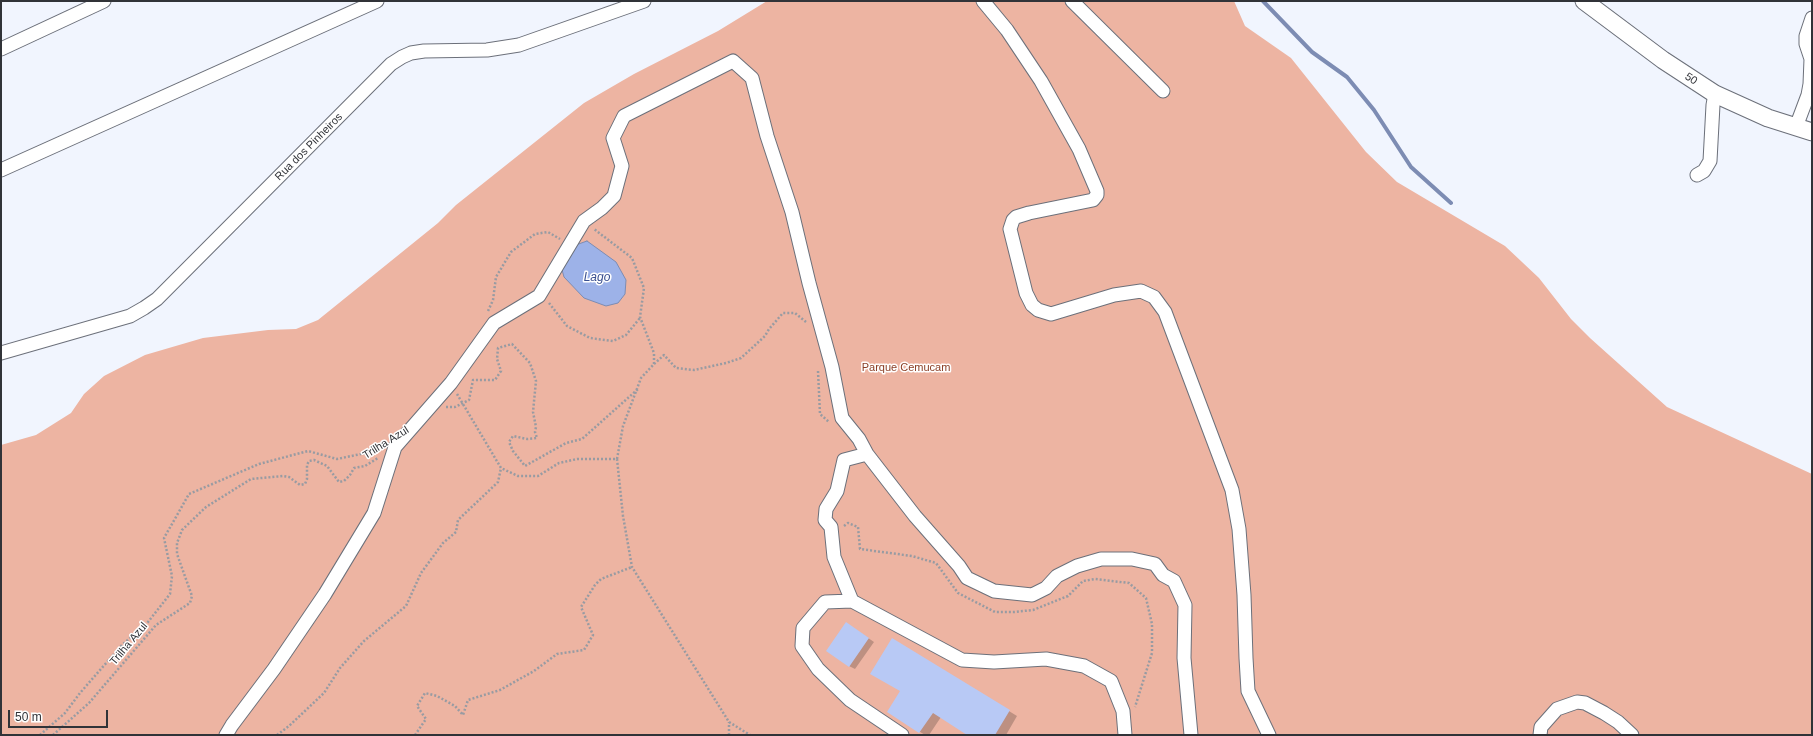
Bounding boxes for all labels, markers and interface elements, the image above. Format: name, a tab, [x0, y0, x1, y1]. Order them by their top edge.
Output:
street label: 50	[1682, 70, 1700, 88]
street label: Rua dos Pinheiros	[273, 111, 345, 183]
water label: Lago	[584, 271, 610, 285]
park label: Parque Cemucam	[862, 361, 950, 375]
street label: Trilha Azul	[361, 424, 411, 462]
street label: Trilha Azul	[107, 620, 151, 668]
scale bar	[10, 702, 110, 728]
text: 50 m	[15, 710, 42, 724]

